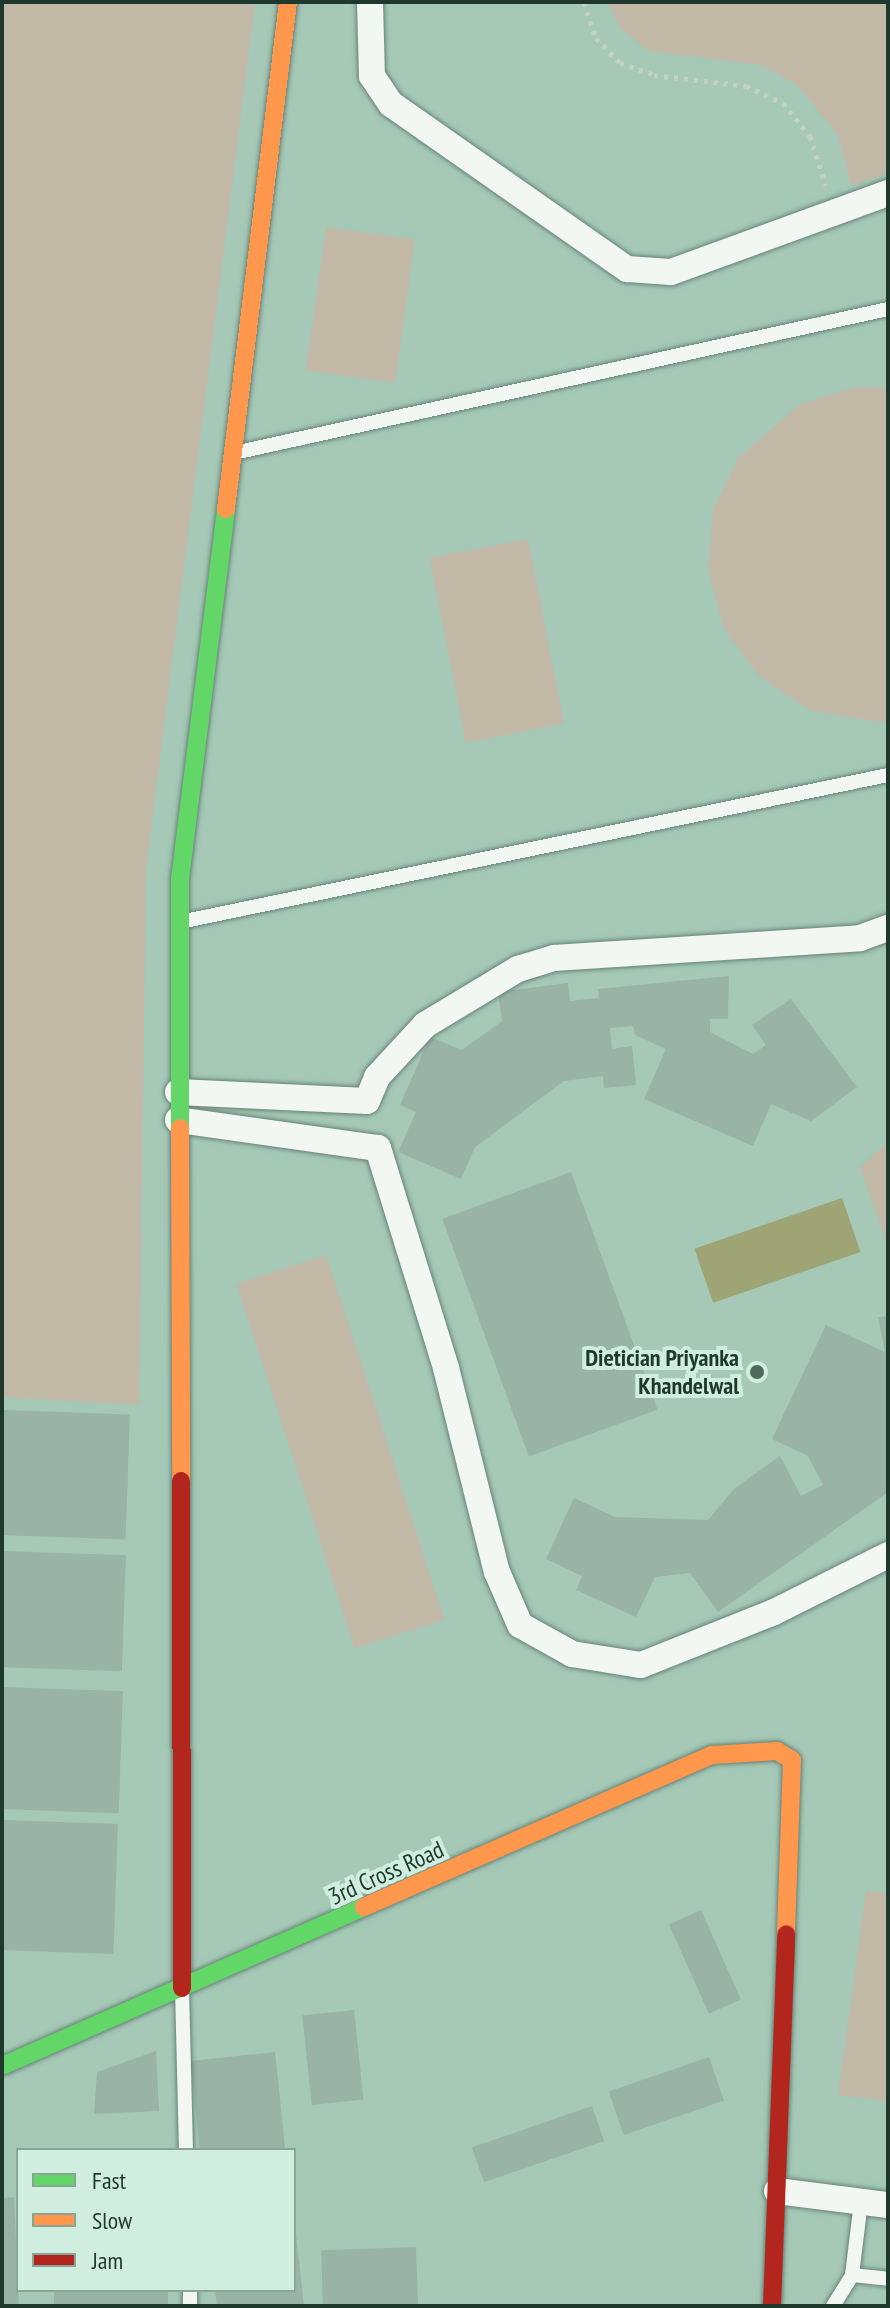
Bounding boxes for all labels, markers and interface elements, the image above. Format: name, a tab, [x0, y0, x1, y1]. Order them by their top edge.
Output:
place label: Dietician Priyanka Khandelwal	[585, 1344, 739, 1400]
marker: Dietician Priyanka Khandelwal	[746, 1361, 768, 1383]
street label: 3rd Cross Road	[324, 1835, 448, 1911]
legend	[16, 2148, 296, 2292]
text: Fast	[92, 2165, 126, 2196]
text: Slow	[92, 2205, 132, 2236]
text: Jam	[92, 2245, 123, 2276]

